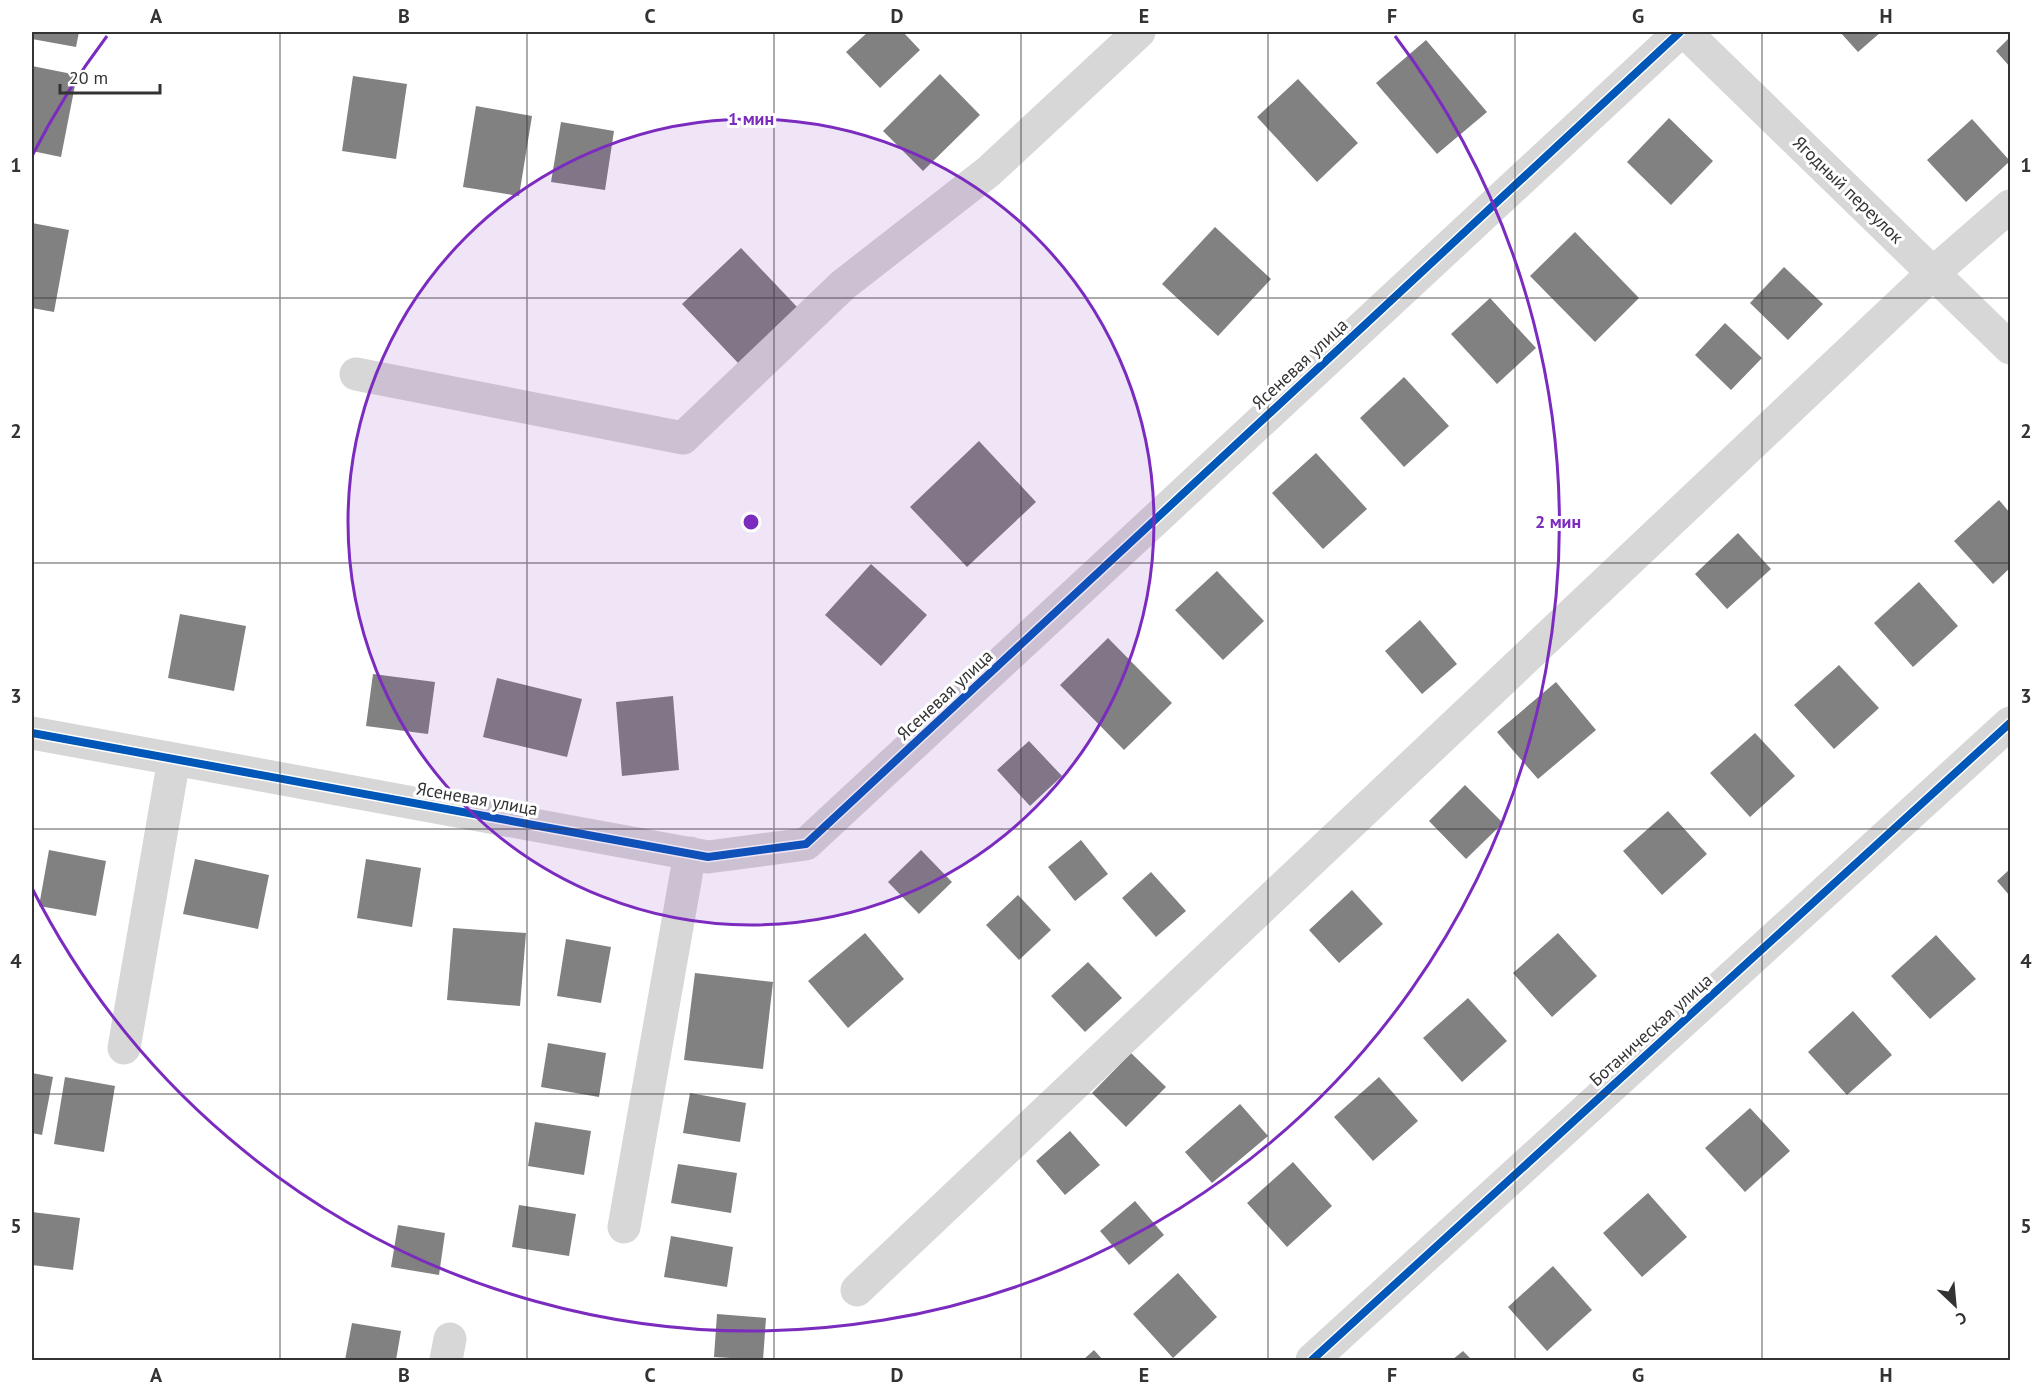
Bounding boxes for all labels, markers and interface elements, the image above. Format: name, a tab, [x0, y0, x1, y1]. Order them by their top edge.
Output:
text: A	[150, 3, 163, 29]
text: B	[398, 3, 410, 29]
text: C	[644, 3, 656, 29]
text: D	[891, 3, 904, 29]
text: E	[1139, 3, 1149, 29]
text: F	[1387, 3, 1397, 29]
text: G	[1632, 3, 1644, 29]
text: H	[1879, 3, 1893, 29]
scale bar	[60, 57, 160, 95]
text: 20 m	[69, 66, 108, 89]
text: 1 мин	[728, 107, 774, 130]
street label: Ягодный переулок	[1788, 131, 1909, 249]
text: 1	[10, 152, 22, 178]
text: 1	[2020, 152, 2032, 178]
street label: Ясеневая улица	[1247, 313, 1352, 414]
text: 2	[10, 418, 22, 444]
text: 2	[2020, 418, 2032, 444]
text: 2 мин	[1535, 510, 1581, 533]
centre of rings	[741, 512, 761, 532]
street label: Ясеневая улица	[892, 644, 997, 745]
text: 3	[10, 683, 22, 709]
text: 3	[2020, 683, 2032, 709]
street label: Ясеневая улица	[415, 777, 540, 821]
text: 4	[10, 948, 22, 974]
text: 4	[2020, 948, 2032, 974]
street label: Ботаническая улица	[1584, 968, 1717, 1091]
text: 5	[10, 1213, 22, 1239]
text: 5	[2020, 1213, 2032, 1239]
north arrow	[1925, 1275, 1985, 1335]
text: С	[1953, 1308, 1970, 1329]
text: A	[150, 1362, 163, 1388]
text: B	[398, 1362, 410, 1388]
text: C	[644, 1362, 656, 1388]
text: D	[891, 1362, 904, 1388]
text: E	[1139, 1362, 1149, 1388]
text: F	[1387, 1362, 1397, 1388]
text: G	[1632, 1362, 1644, 1388]
text: H	[1879, 1362, 1893, 1388]

